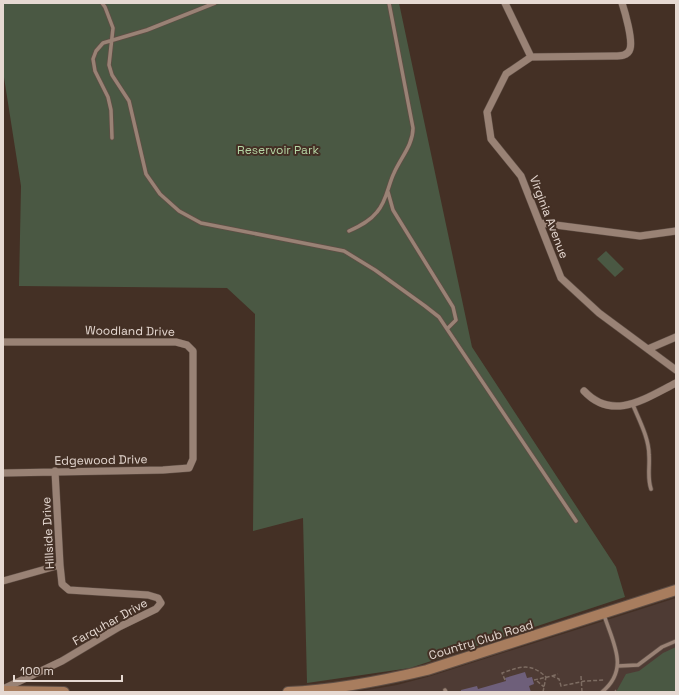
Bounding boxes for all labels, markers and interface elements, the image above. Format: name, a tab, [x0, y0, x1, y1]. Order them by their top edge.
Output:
park label: Reservoir Park	[237, 142, 319, 158]
street label: Virginia Avenue	[526, 173, 572, 261]
street label: Woodland Drive	[85, 322, 175, 340]
street label: Edgewood Drive	[54, 451, 148, 469]
street label: Hillside Drive	[38, 496, 58, 570]
street label: Farquhar Drive	[70, 595, 150, 649]
street label: Country Club Road	[427, 617, 535, 663]
scale bar	[14, 657, 122, 683]
text: 100 m	[20, 663, 54, 679]

